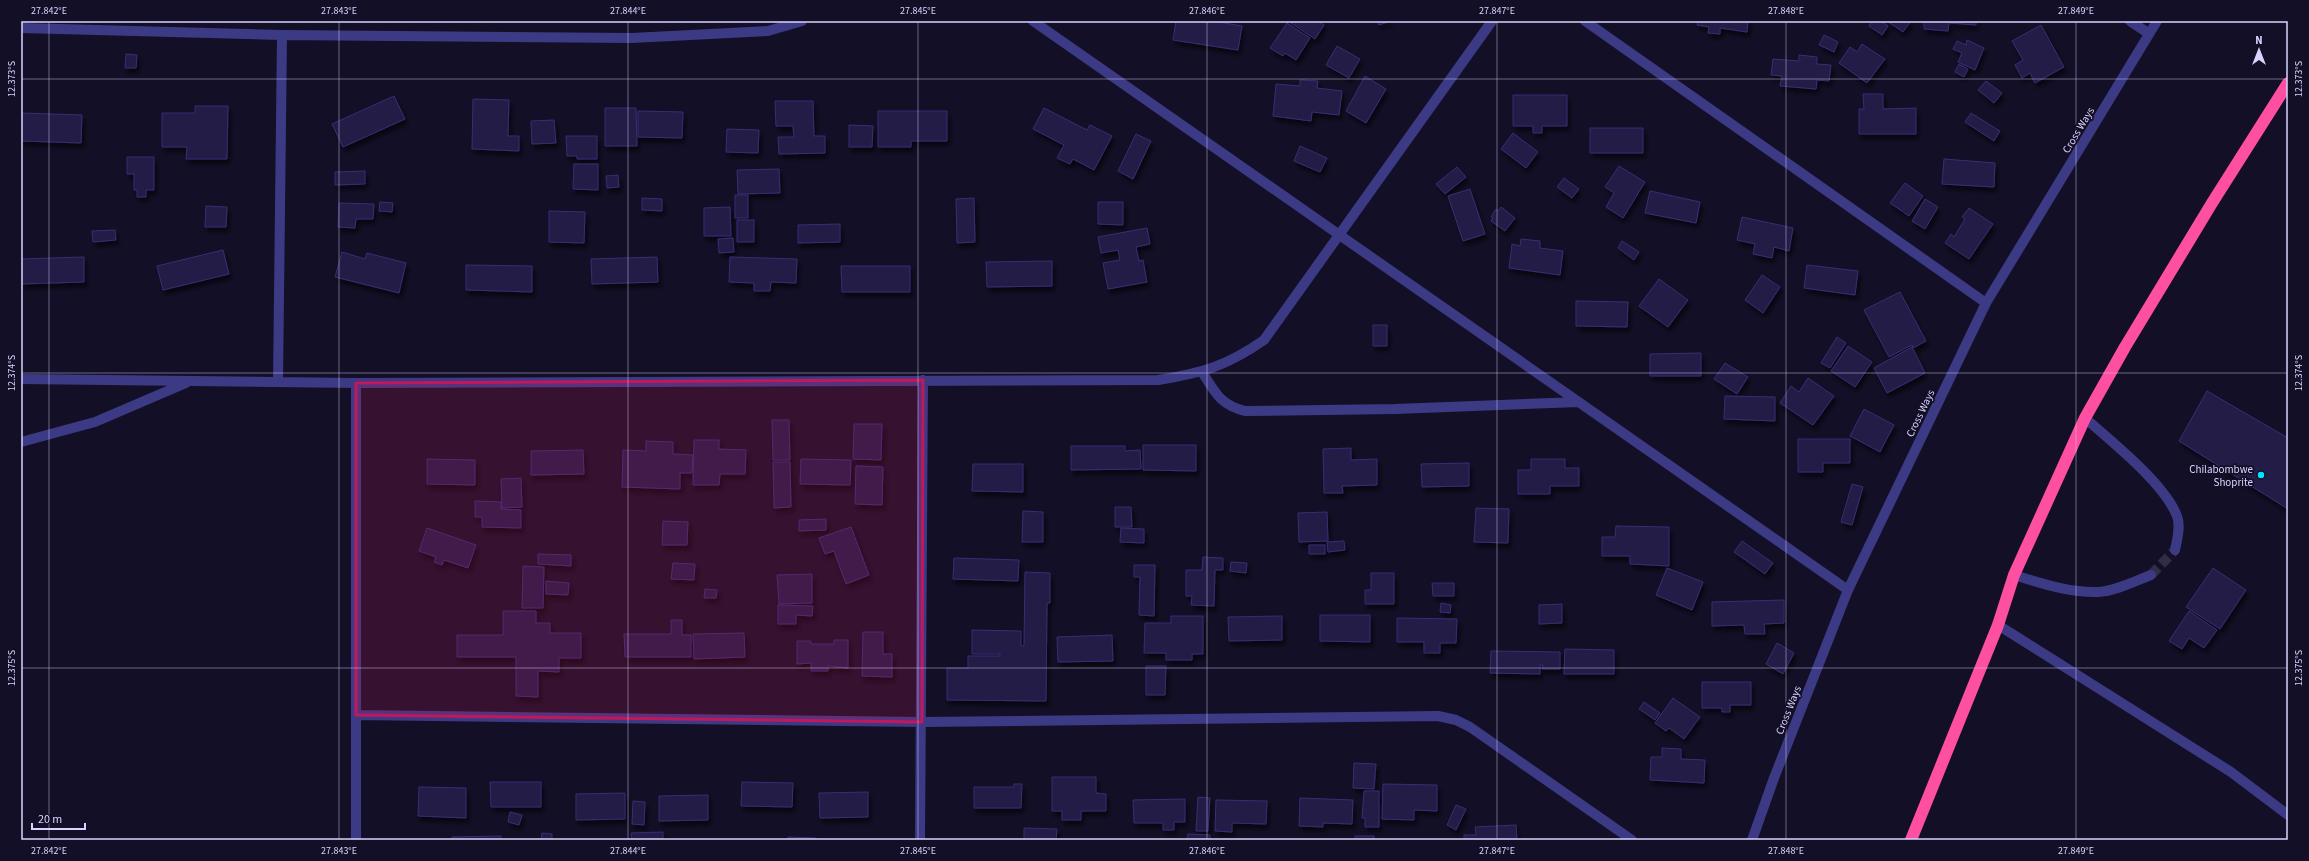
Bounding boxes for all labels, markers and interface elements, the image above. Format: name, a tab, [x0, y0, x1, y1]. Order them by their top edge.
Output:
text: 27.842°E	[31, 4, 67, 18]
text: 27.843°E	[321, 4, 357, 18]
text: 27.844°E	[610, 4, 646, 18]
text: 27.845°E	[900, 4, 936, 18]
text: 27.846°E	[1189, 4, 1225, 18]
text: 27.847°E	[1479, 4, 1515, 18]
text: 27.848°E	[1768, 4, 1804, 18]
text: 27.849°E	[2058, 4, 2094, 18]
north arrow	[2239, 30, 2279, 70]
text: N	[2255, 33, 2263, 48]
text: 12.373°S	[5, 61, 19, 97]
text: 12.373°S	[2292, 61, 2306, 97]
street label: Cross Ways	[2059, 104, 2098, 156]
text: 12.374°S	[5, 355, 19, 391]
text: 12.374°S	[2292, 355, 2306, 391]
street label: Cross Ways	[1903, 387, 1939, 439]
place label: Chilabombwe Shoprite	[2189, 462, 2254, 490]
marker: Chilabombwe Shoprite	[2256, 470, 2266, 480]
text: 12.375°S	[5, 650, 19, 686]
text: 12.375°S	[2292, 650, 2306, 686]
street label: Cross Ways	[1772, 683, 1805, 737]
scale bar	[32, 805, 85, 831]
text: 20 m	[38, 811, 62, 828]
text: 27.842°E	[31, 844, 67, 858]
text: 27.843°E	[321, 844, 357, 858]
text: 27.844°E	[610, 844, 646, 858]
text: 27.845°E	[900, 844, 936, 858]
text: 27.846°E	[1189, 844, 1225, 858]
text: 27.847°E	[1479, 844, 1515, 858]
text: 27.848°E	[1768, 844, 1804, 858]
text: 27.849°E	[2058, 844, 2094, 858]

